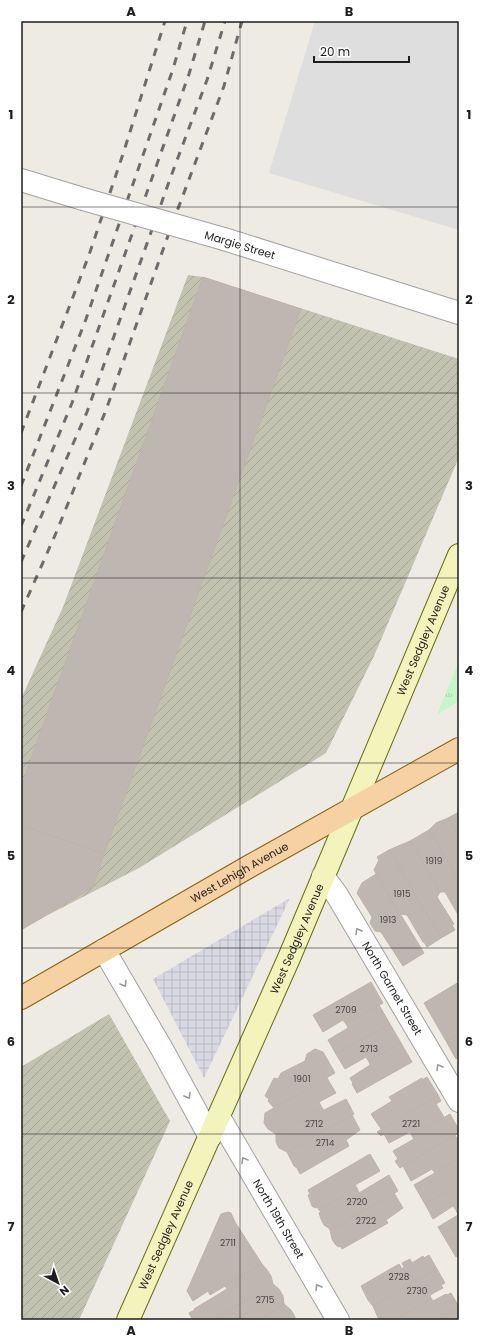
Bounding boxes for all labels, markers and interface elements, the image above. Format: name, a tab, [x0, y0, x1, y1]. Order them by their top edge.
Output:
text: A	[126, 2, 136, 21]
text: B	[345, 2, 354, 21]
scale bar	[314, 38, 409, 64]
text: 20 m	[320, 43, 350, 60]
text: 1	[9, 105, 13, 124]
text: 1	[467, 105, 471, 124]
street label: Margie Street	[203, 227, 277, 263]
text: 2	[7, 290, 15, 309]
text: 2	[465, 290, 473, 309]
text: 3	[7, 476, 15, 495]
text: 3	[465, 476, 473, 495]
street label: West Sedgley Avenue	[393, 582, 453, 698]
text: 4	[7, 661, 16, 680]
text: 4	[465, 661, 474, 680]
street label: West Lehigh Avenue	[188, 838, 291, 907]
text: 5	[7, 846, 15, 865]
text: 5	[465, 846, 473, 865]
house number: 1919	[425, 855, 443, 867]
street label: West Sedgley Avenue	[266, 881, 328, 996]
house number: 1915	[393, 888, 411, 900]
house number: 1913	[380, 914, 396, 926]
one-way arrow	[356, 928, 363, 935]
street label: North Garnet Street	[358, 939, 426, 1038]
one-way arrow	[119, 980, 126, 987]
house number: 2709	[335, 1004, 357, 1016]
text: 6	[7, 1032, 15, 1051]
text: 6	[465, 1032, 473, 1051]
house number: 2713	[360, 1043, 378, 1055]
one-way arrow	[437, 1064, 444, 1071]
house number: 1901	[293, 1073, 311, 1085]
one-way arrow	[183, 1092, 191, 1100]
house number: 2712	[305, 1118, 323, 1130]
house number: 2721	[402, 1118, 420, 1130]
house number: 2714	[316, 1137, 335, 1149]
one-way arrow	[242, 1157, 249, 1164]
street label: North 19th Street	[249, 1176, 308, 1262]
street label: West Sedgley Avenue	[134, 1177, 197, 1292]
house number: 2720	[347, 1196, 368, 1208]
house number: 2722	[356, 1215, 376, 1227]
text: 7	[8, 1217, 15, 1236]
text: 7	[466, 1217, 473, 1236]
house number: 2711	[220, 1237, 236, 1249]
north arrow	[38, 1263, 78, 1303]
house number: 2728	[389, 1271, 410, 1283]
text: N	[56, 1282, 73, 1299]
one-way arrow	[316, 1284, 323, 1291]
house number: 2730	[406, 1285, 428, 1297]
house number: 2715	[256, 1294, 275, 1306]
text: A	[126, 1321, 136, 1340]
text: B	[345, 1321, 354, 1340]

